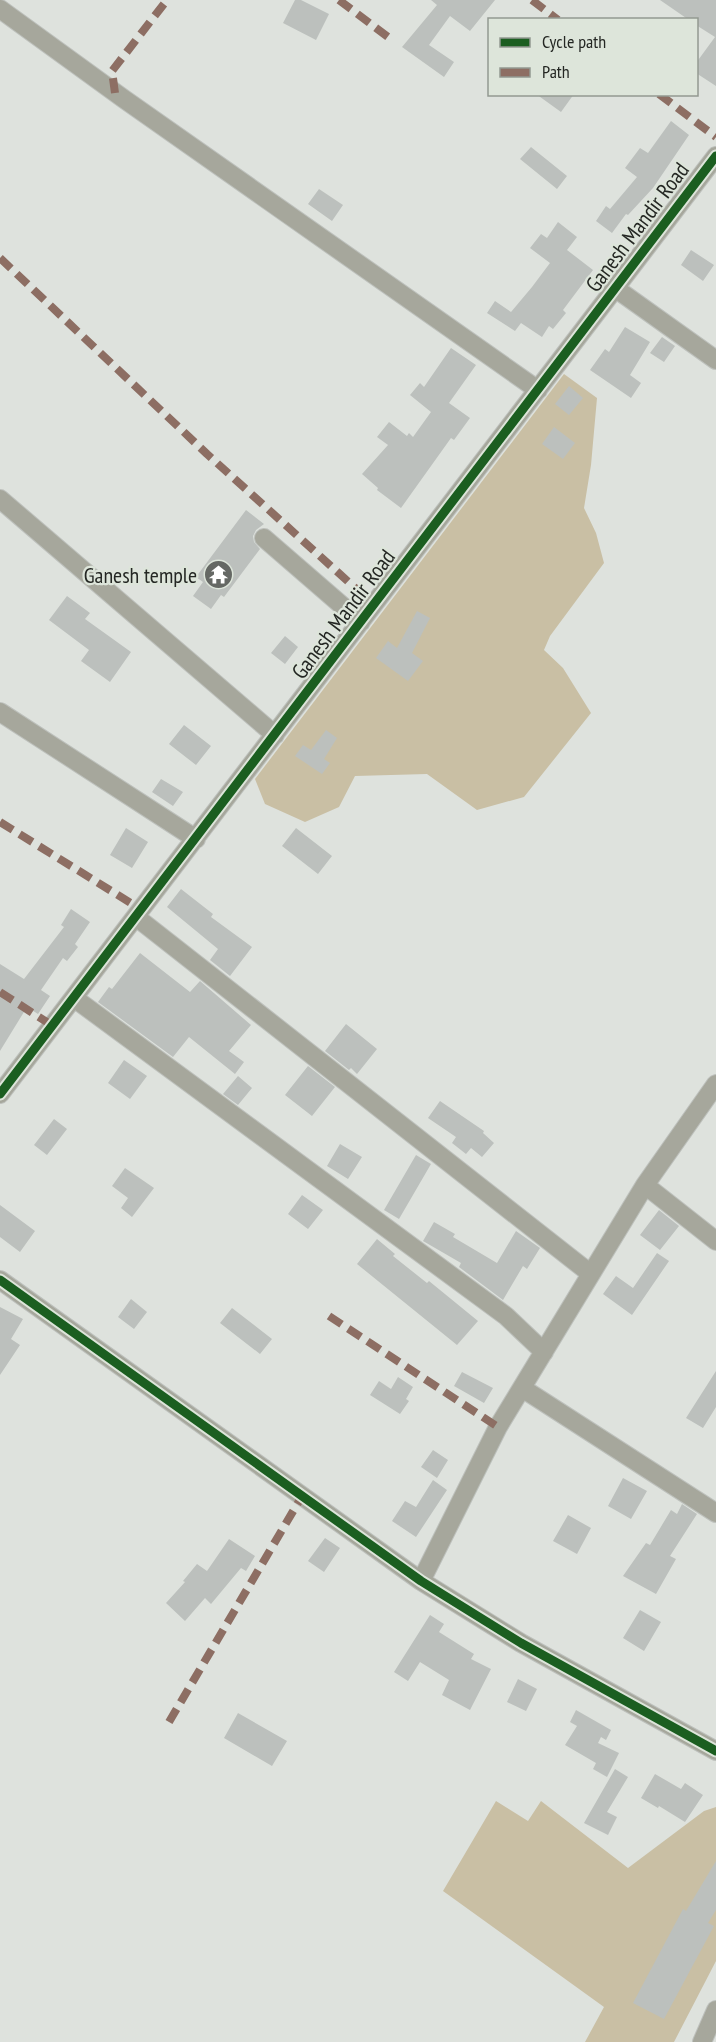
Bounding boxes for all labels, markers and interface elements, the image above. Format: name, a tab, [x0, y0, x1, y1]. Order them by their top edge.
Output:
legend	[488, 18, 698, 96]
text: Cycle path	[542, 30, 606, 53]
text: Path	[542, 60, 570, 83]
street label: Ganesh Mandir Road	[579, 157, 695, 297]
street label: Ganesh Mandir Road	[285, 544, 401, 684]
temple icon: Ganesh temple	[202, 559, 234, 591]
place label: Ganesh temple	[84, 561, 197, 589]

